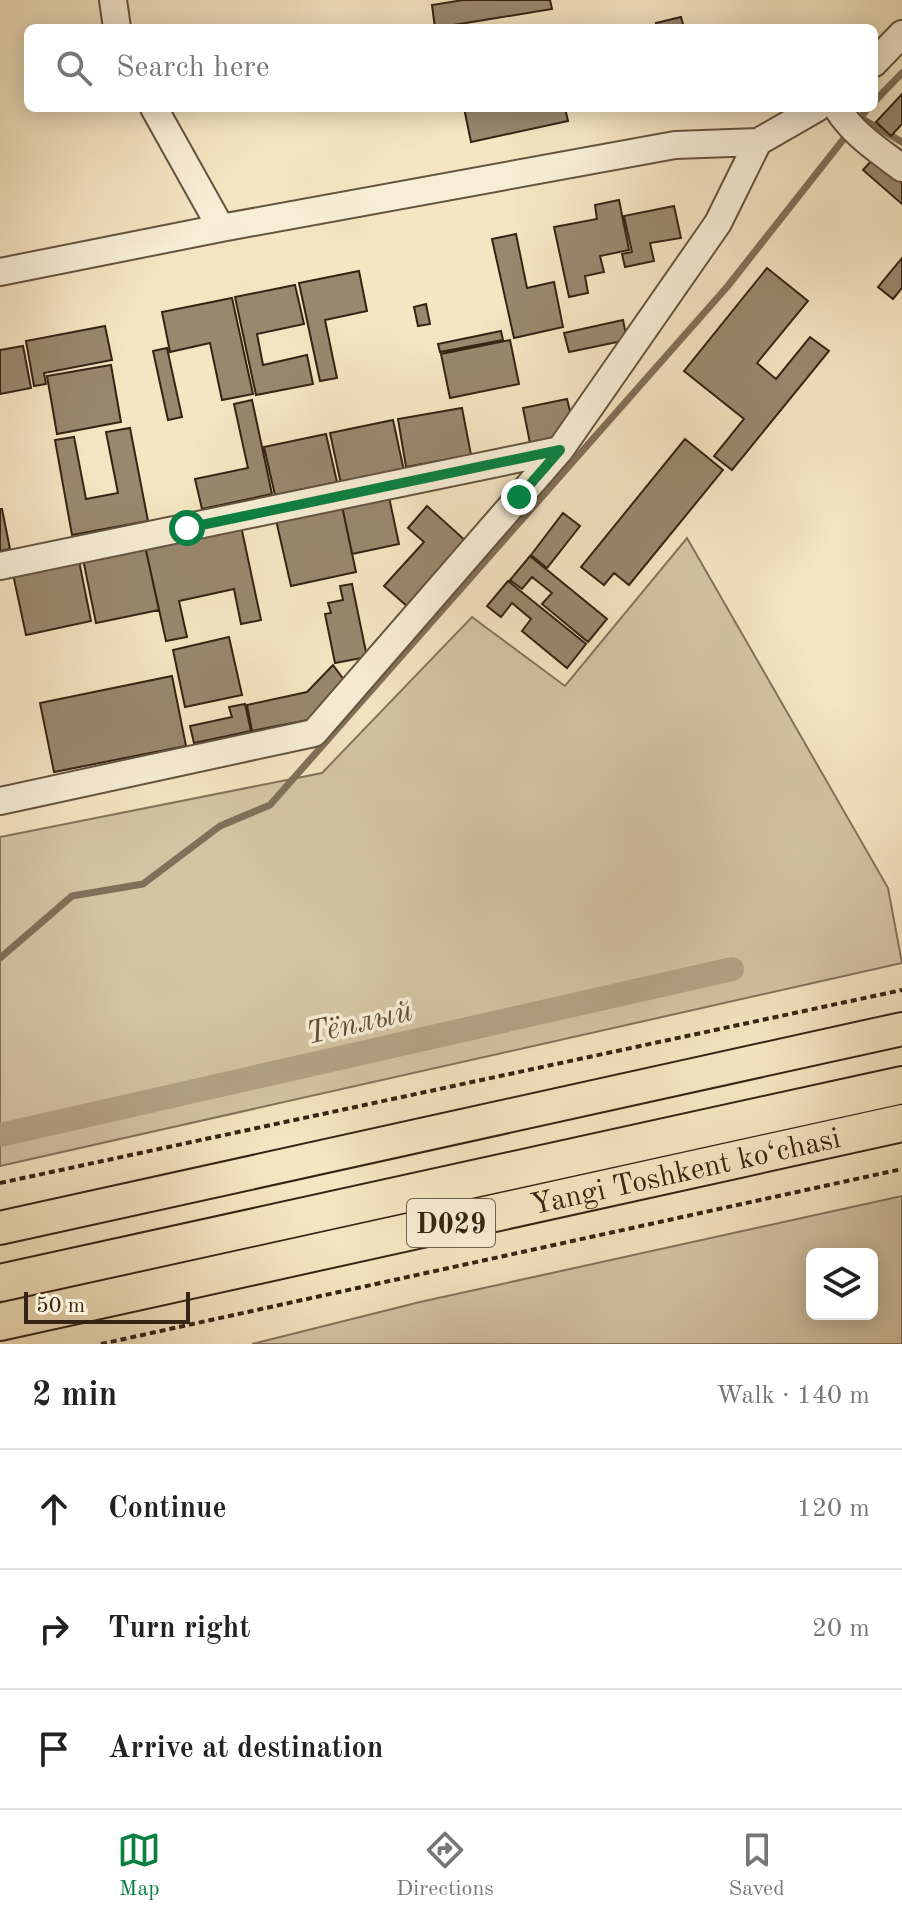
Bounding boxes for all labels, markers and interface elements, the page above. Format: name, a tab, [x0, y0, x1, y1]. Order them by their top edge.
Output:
search box	[24, 24, 878, 112]
icon: search	[52, 46, 96, 90]
text: Search here	[116, 53, 270, 83]
route end	[501, 479, 537, 515]
route start	[169, 510, 205, 546]
water label: Тёплый	[303, 996, 416, 1052]
street label: Yangi Toshkent ko‘chasi	[528, 1124, 844, 1221]
road number: D029	[407, 1199, 495, 1247]
map controls	[806, 1248, 878, 1320]
button: layers	[806, 1248, 878, 1320]
scale bar	[24, 1288, 190, 1324]
text: 50 m	[36, 1295, 85, 1317]
text: 2 min	[32, 1379, 117, 1413]
text: Walk · 140 m	[716, 1383, 870, 1409]
icon: ahead	[32, 1487, 76, 1531]
text: Continue	[108, 1494, 227, 1524]
text: 120 m	[797, 1496, 870, 1522]
icon: right	[32, 1607, 76, 1651]
text: Turn right	[108, 1614, 250, 1644]
text: 20 m	[812, 1616, 870, 1642]
icon: arrive	[32, 1727, 76, 1771]
text: Arrive at destination	[108, 1734, 383, 1764]
tab: Map	[117, 1828, 161, 1903]
tab: Directions	[396, 1828, 494, 1903]
tab: Saved	[729, 1828, 785, 1903]

